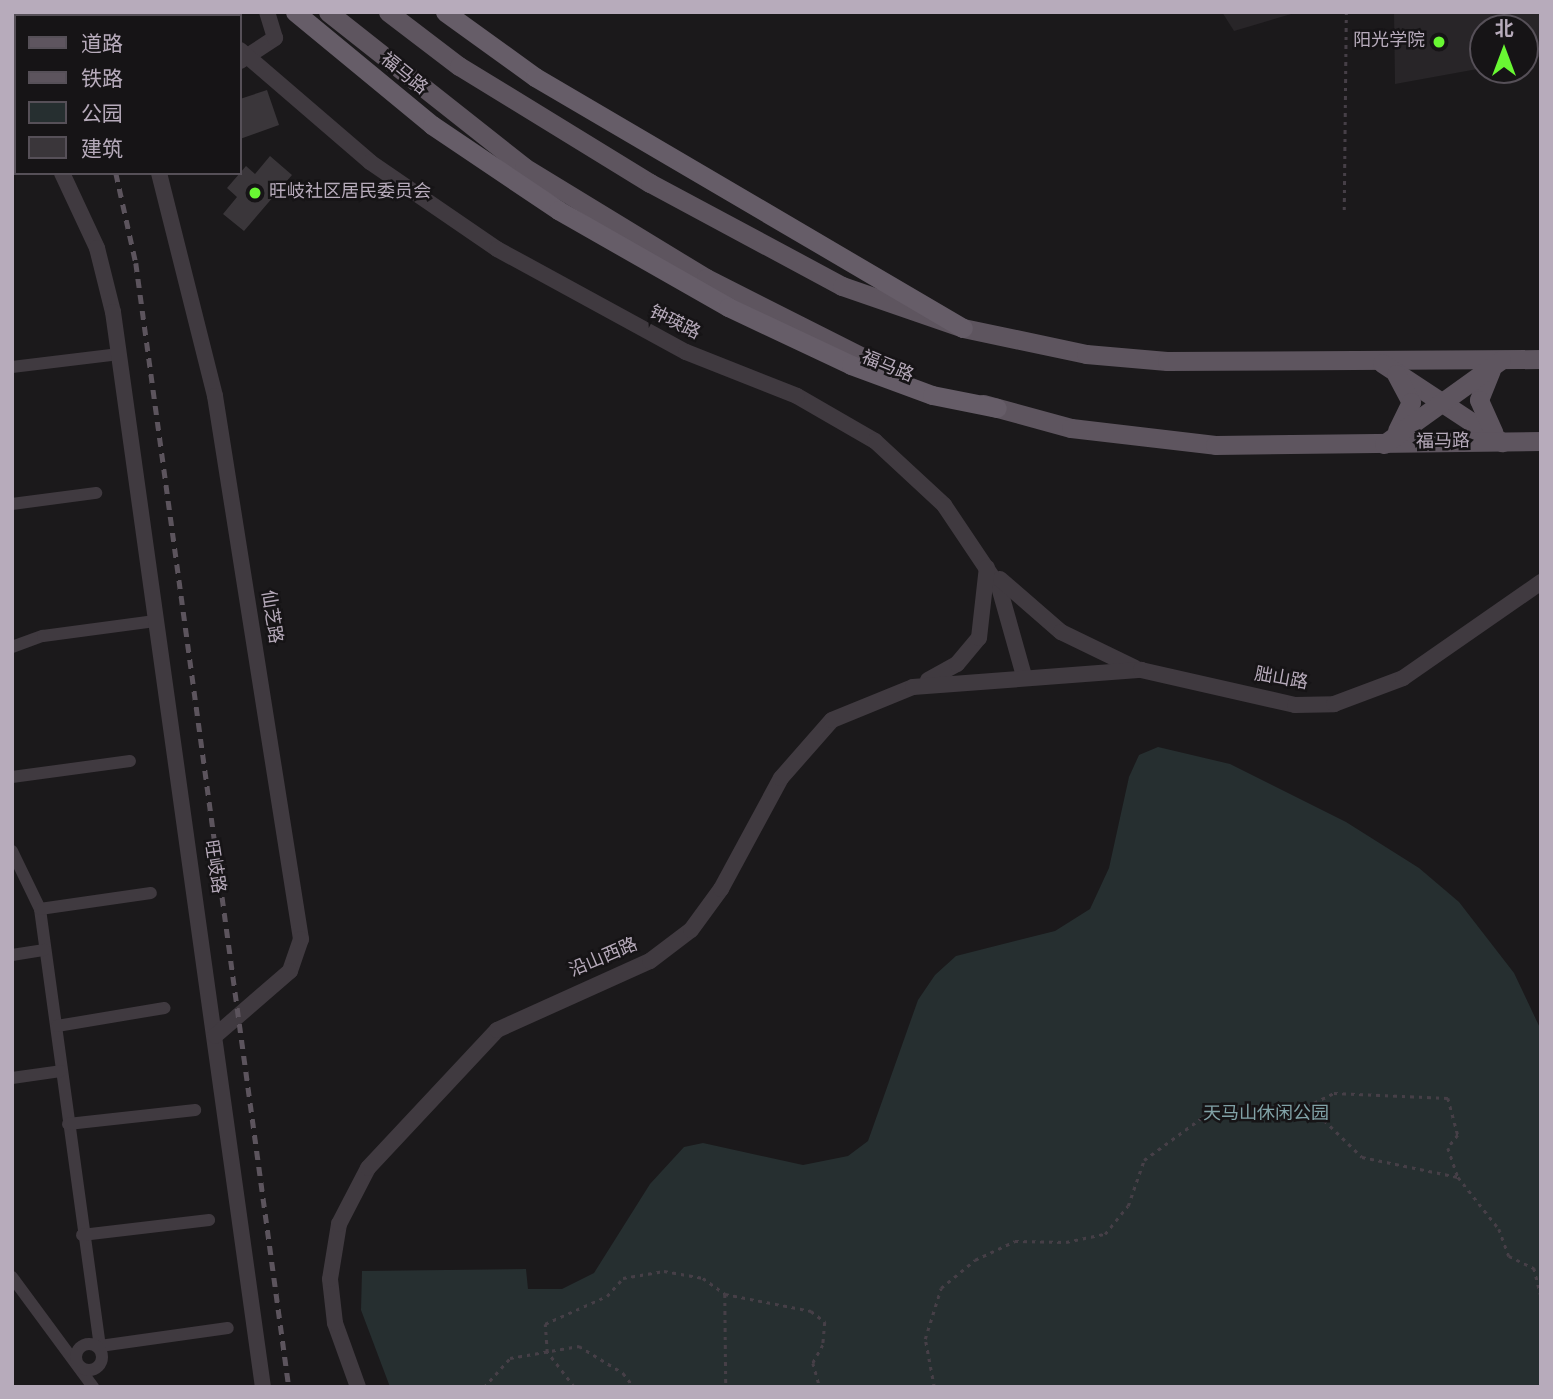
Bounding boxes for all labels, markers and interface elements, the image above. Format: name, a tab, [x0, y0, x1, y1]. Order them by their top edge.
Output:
legend	[14, 14, 242, 175]
north arrow	[1469, 14, 1539, 84]
text: 北	[1494, 18, 1514, 42]
place label: 阳光学院	[1353, 31, 1425, 53]
text: 道路	[81, 32, 123, 59]
marker: 阳光学院	[1431, 34, 1447, 50]
street label: 福马路	[375, 50, 431, 100]
text: 铁路	[81, 67, 123, 94]
text: 公园	[81, 102, 123, 129]
text: 建筑	[81, 137, 123, 164]
place label: 旺岐社区居民委员会	[269, 182, 431, 204]
marker: 旺岐社区居民委员会	[247, 185, 263, 201]
street label: 钟瑛路	[645, 302, 703, 346]
street label: 福马路	[858, 348, 916, 388]
street label: 福马路	[1416, 432, 1470, 454]
street label: 仙芝路	[255, 589, 285, 645]
street label: 胐山路	[1253, 665, 1309, 695]
street label: 旺岐路	[198, 839, 228, 895]
street label: 沿山西路	[567, 935, 641, 983]
park label: 天马山休闲公园	[1203, 1104, 1329, 1126]

